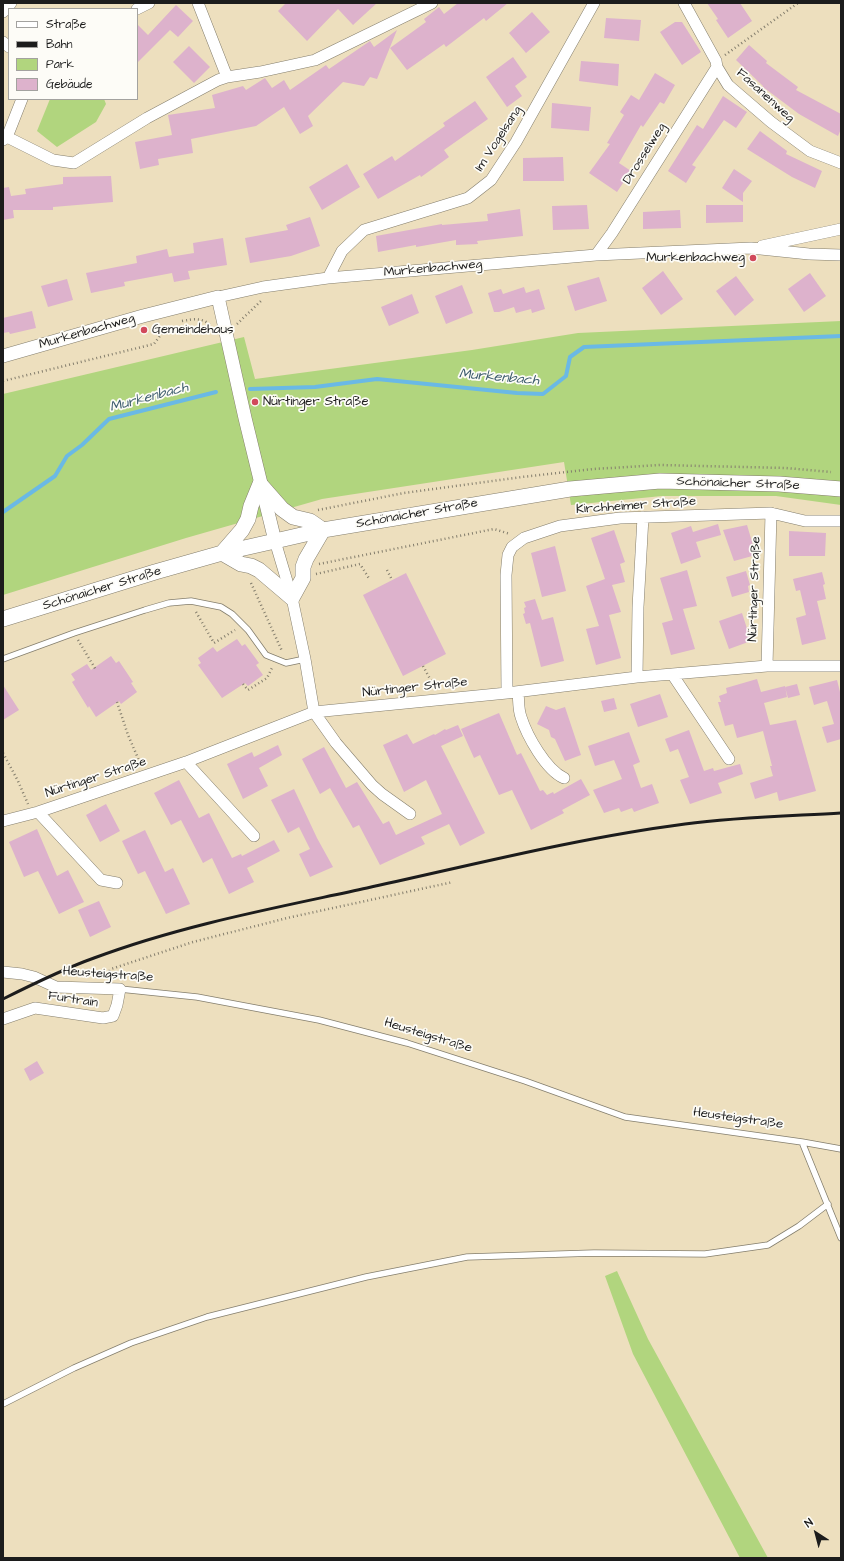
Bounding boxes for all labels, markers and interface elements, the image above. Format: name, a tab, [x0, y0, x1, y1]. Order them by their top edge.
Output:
legend	[8, 8, 138, 100]
text: Straße	[46, 16, 86, 33]
text: Bahn	[46, 36, 73, 53]
text: Park	[46, 56, 74, 73]
street label: Fasanenweg	[733, 66, 797, 126]
text: Gebäude	[46, 76, 92, 93]
street label: Im Vogelsang	[472, 103, 526, 175]
street label: Drosselweg	[620, 120, 670, 188]
place label: Murkenbachweg	[646, 250, 745, 266]
marker: Murkenbachweg	[748, 253, 758, 263]
street label: Murkenbachweg	[383, 257, 483, 281]
street label: Murkenbachweg	[37, 311, 137, 353]
place label: Gemeindehaus	[152, 322, 234, 338]
marker: Gemeindehaus	[139, 325, 149, 335]
water label: Murkenbach	[458, 366, 540, 390]
water label: Murkenbach	[108, 379, 190, 417]
place label: Nürtinger Straße	[263, 394, 368, 410]
marker: Nürtinger Straße	[250, 397, 260, 407]
street label: Schönaicher Straße	[676, 474, 800, 494]
street label: Kirchheimer Straße	[575, 494, 697, 518]
street label: Schönaicher Straße	[355, 496, 479, 532]
street label: Nürtinger Straße	[745, 536, 765, 642]
street label: Schönaicher Straße	[41, 564, 163, 614]
street label: Nürtinger Straße	[362, 675, 468, 701]
street label: Nürtinger Straße	[43, 754, 149, 802]
street label: Heusteigstraße	[62, 964, 154, 986]
street label: Furtrain	[47, 988, 99, 1012]
street label: Heusteigstraße	[382, 1015, 474, 1057]
street label: Heusteigstraße	[692, 1105, 784, 1133]
north arrow	[796, 1513, 836, 1553]
text: N	[801, 1515, 816, 1531]

